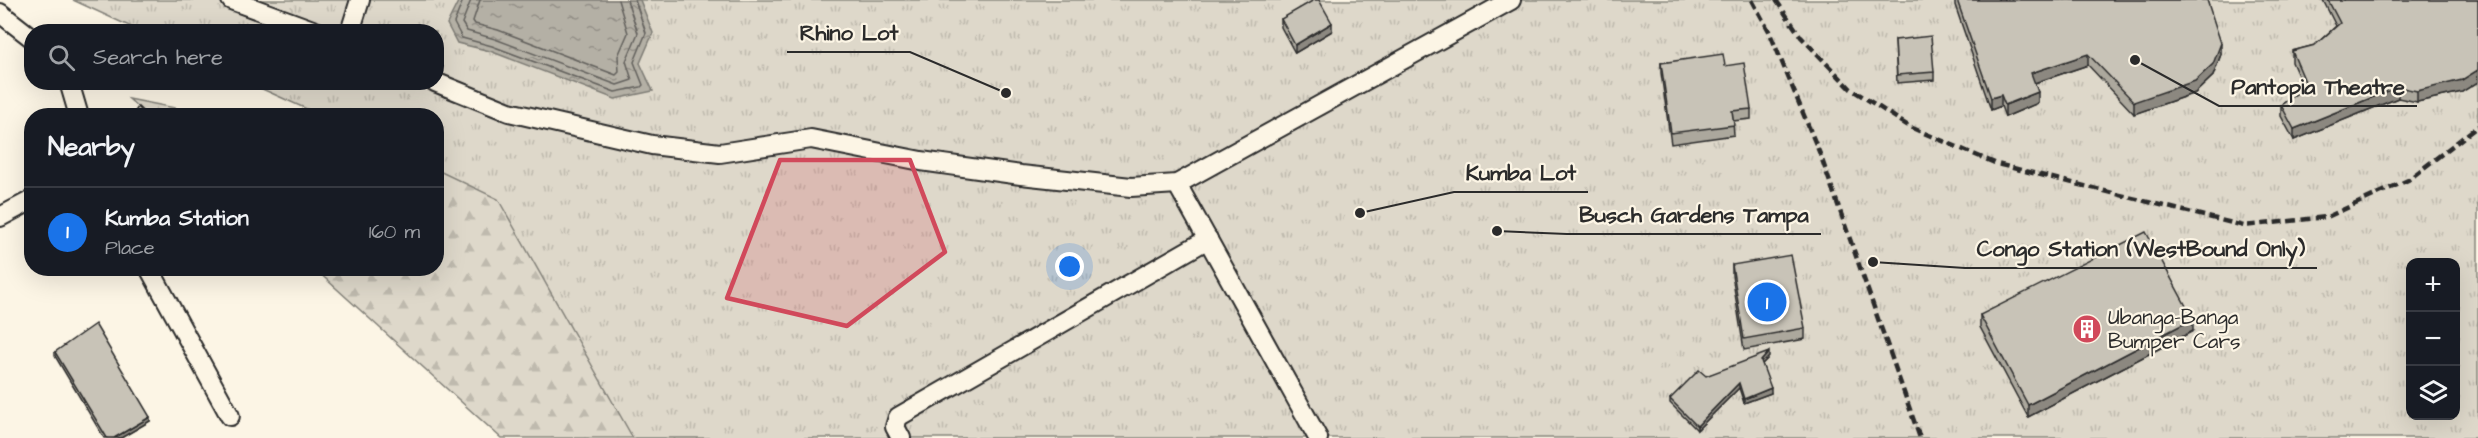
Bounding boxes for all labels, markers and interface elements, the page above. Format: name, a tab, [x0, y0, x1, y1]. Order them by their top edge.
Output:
callout: Rhino Lot	[787, 12, 910, 52]
text: Rhino Lot	[800, 18, 899, 49]
search box	[24, 24, 444, 90]
icon: search	[45, 41, 78, 74]
text: Search here	[93, 42, 223, 73]
callout: Pantopia Theatre	[2219, 66, 2417, 106]
text: Pantopia Theatre	[2231, 72, 2405, 103]
text: Nearby	[48, 129, 135, 165]
callout: Kumba Lot	[1454, 152, 1588, 192]
text: Kumba Lot	[1466, 158, 1577, 189]
callout: Busch Gardens Tampa	[1567, 194, 1821, 234]
text: Busch Gardens Tampa	[1579, 200, 1810, 231]
text: Kumba Station	[105, 203, 249, 234]
text: 1	[66, 218, 69, 246]
text: 160 m	[369, 218, 420, 246]
callout: Congo Station (WestBound Only)	[1965, 228, 2317, 268]
text: Place	[105, 234, 155, 262]
text: Congo Station (WestBound Only)	[1977, 234, 2305, 267]
your location	[1055, 252, 1084, 281]
map controls	[2406, 258, 2460, 420]
button: +	[2406, 258, 2460, 312]
pin: 1	[1748, 280, 1786, 324]
place label: Ubanga-Banga Bumper Cars	[2108, 303, 2241, 357]
button: −	[2406, 312, 2460, 366]
building icon: Ubanga-Banga Bumper Cars	[2071, 313, 2103, 345]
button: layers	[2406, 366, 2460, 420]

